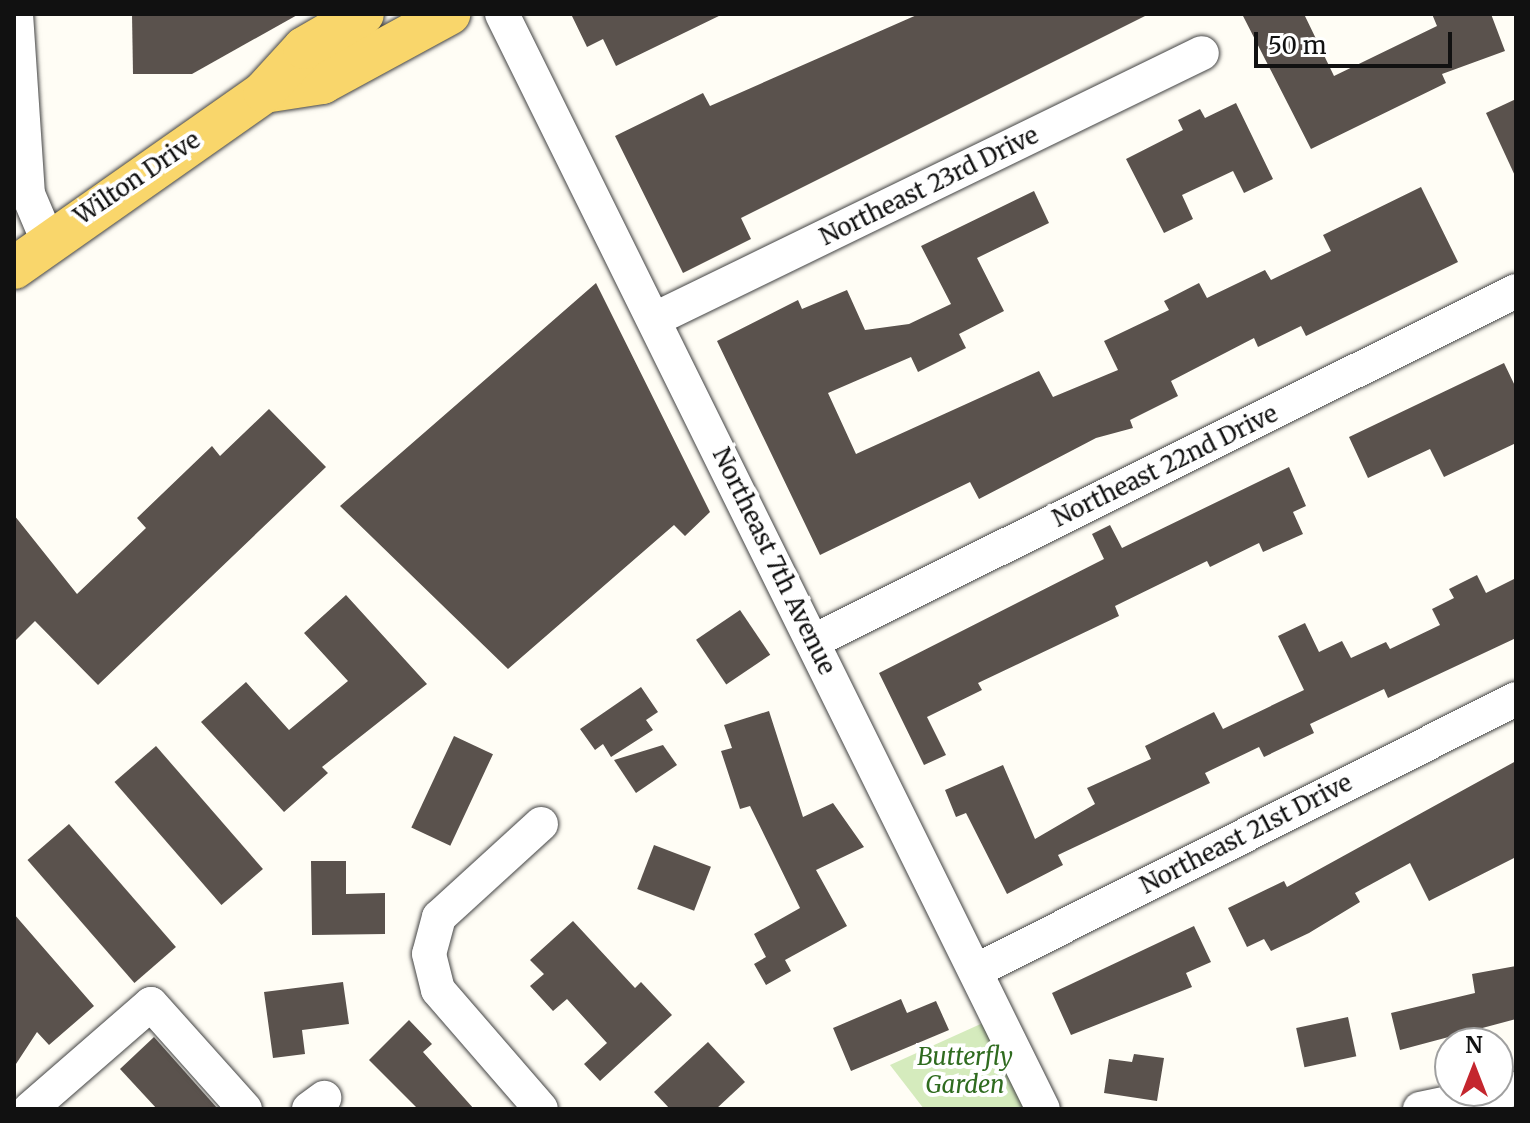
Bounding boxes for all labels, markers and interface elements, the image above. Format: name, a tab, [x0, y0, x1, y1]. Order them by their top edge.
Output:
scale bar	[1258, 16, 1456, 66]
text: 50 m	[1268, 30, 1327, 61]
street label: Northeast 23rd Drive	[815, 121, 1043, 251]
street label: Wilton Drive	[69, 125, 205, 231]
street label: Northeast 22nd Drive	[1048, 399, 1282, 533]
street label: Northeast 7th Avenue	[707, 443, 841, 679]
street label: Northeast 21st Drive	[1135, 768, 1357, 900]
north arrow	[1434, 1027, 1514, 1107]
text: N	[1465, 1031, 1483, 1059]
park label: Butterfly Garden	[917, 1043, 1013, 1099]

